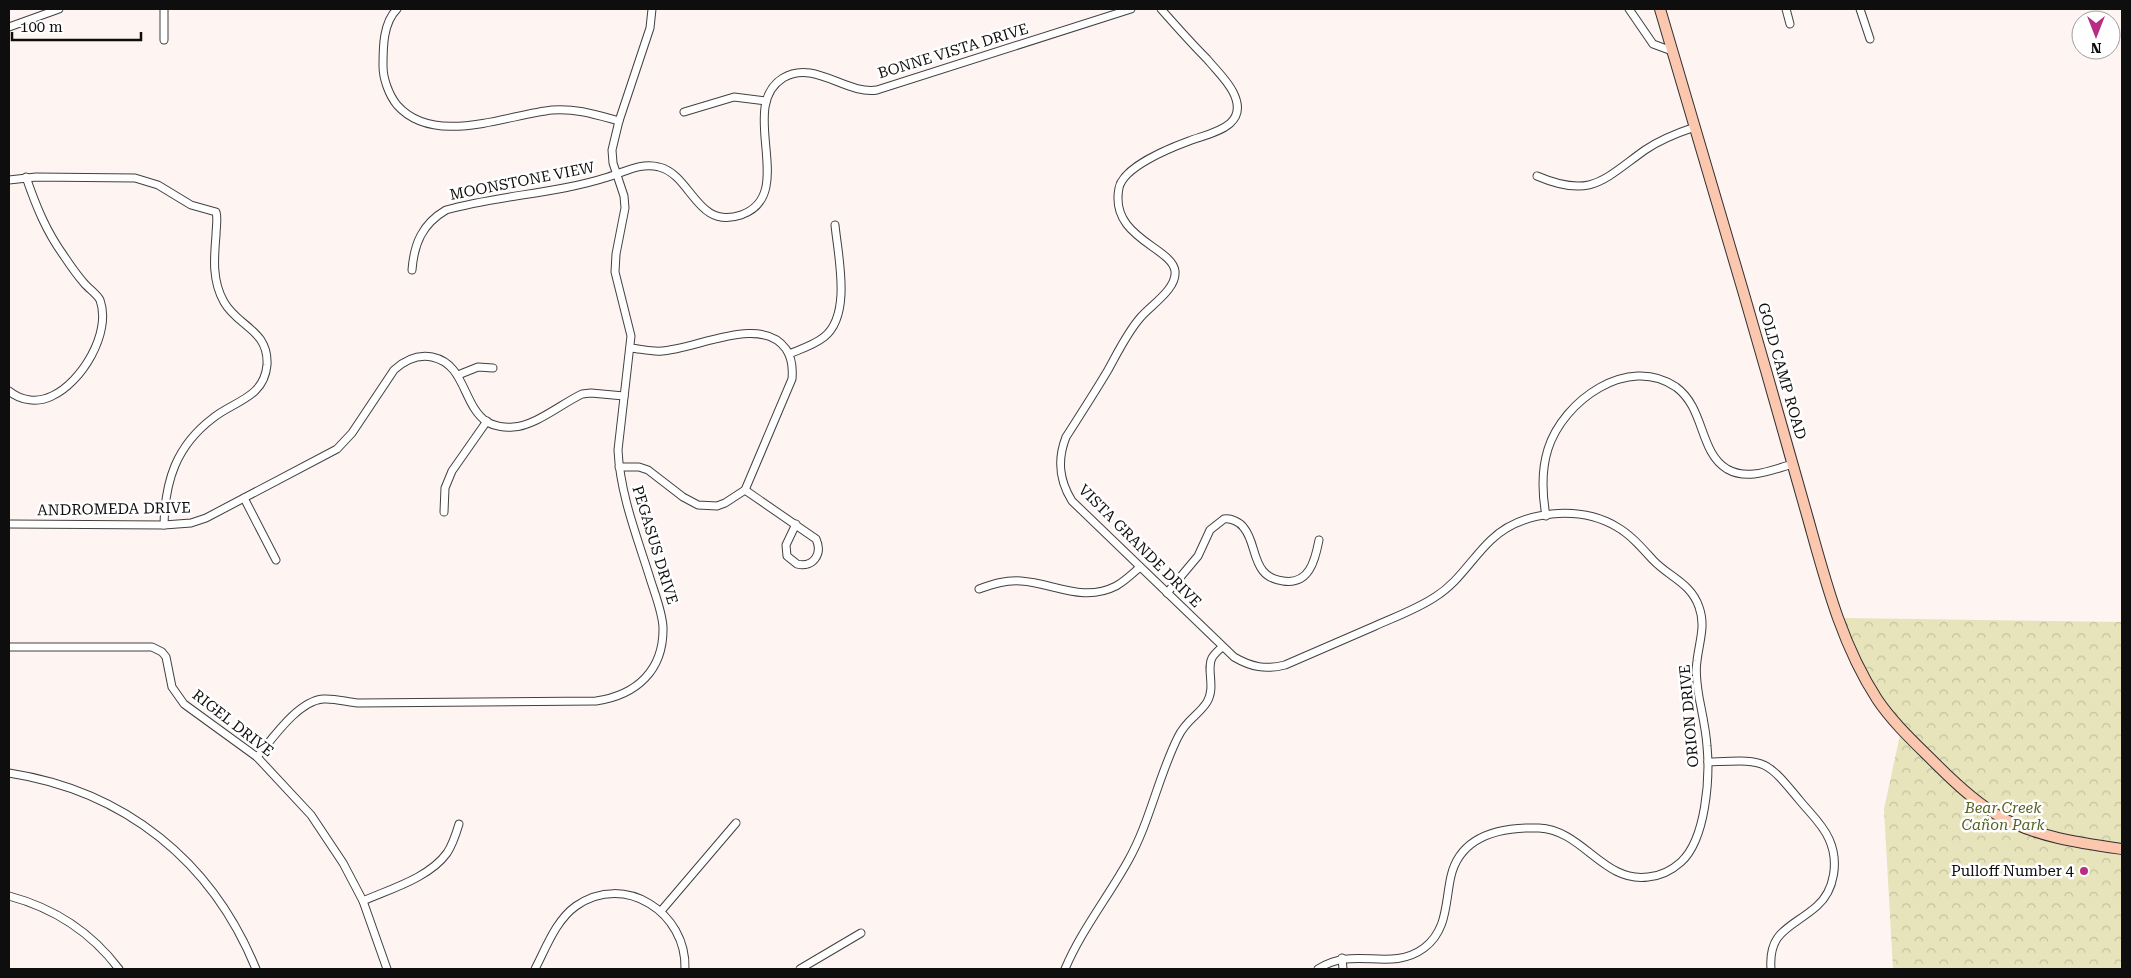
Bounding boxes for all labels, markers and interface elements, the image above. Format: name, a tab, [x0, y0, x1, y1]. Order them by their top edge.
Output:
scale bar	[12, 10, 141, 42]
north arrow	[2071, 10, 2121, 60]
text: 100 m	[20, 18, 63, 36]
street label: BONNE VISTA DRIVE	[876, 20, 1030, 82]
text: N	[2090, 40, 2101, 56]
street label: MOONSTONE VIEW	[448, 158, 597, 204]
street label: GOLD CAMP ROAD	[1754, 301, 1810, 441]
street label: VISTA GRANDE DRIVE	[1075, 481, 1205, 611]
street label: PEGASUS DRIVE	[628, 483, 682, 607]
street label: ANDROMEDA DRIVE	[37, 499, 191, 519]
street label: ORION DRIVE	[1676, 664, 1702, 768]
street label: RIGEL DRIVE	[189, 686, 277, 760]
park label: Bear Creek Cañon Park	[1961, 799, 2045, 834]
place label: Pulloff Number 4	[1951, 862, 2075, 880]
marker: Pulloff Number 4	[2078, 865, 2090, 877]

